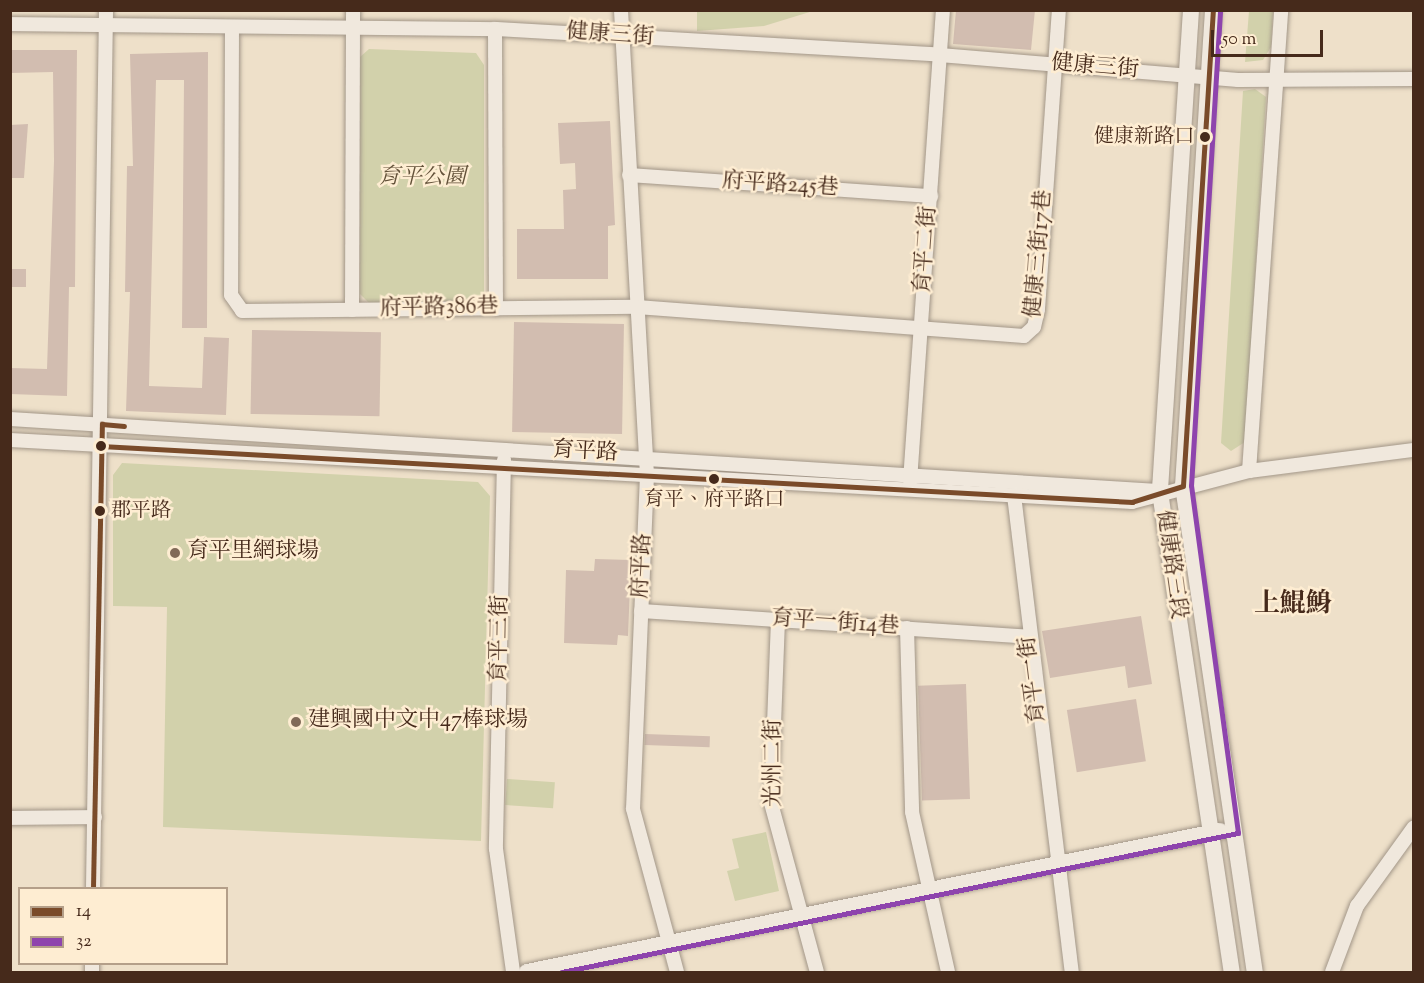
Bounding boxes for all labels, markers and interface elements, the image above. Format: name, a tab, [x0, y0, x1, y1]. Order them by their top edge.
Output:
scale bar	[1214, 18, 1326, 56]
street label: 健康三街	[565, 20, 655, 52]
text: 50 m	[1222, 27, 1256, 53]
street label: 健康三街	[1050, 51, 1140, 85]
place label: 健康新路口	[1094, 125, 1194, 149]
marker: 健康新路口	[1199, 131, 1211, 143]
park label: 育平公園	[378, 166, 466, 192]
street label: 府平路245巷	[721, 169, 839, 203]
street label: 健康三街17巷	[1021, 189, 1059, 319]
street label: 育平二街	[911, 205, 943, 295]
street label: 府平路386巷	[379, 295, 499, 323]
street label: 育平路	[551, 438, 619, 468]
unlabelled marker	[95, 440, 107, 452]
marker: 育平、府平路口	[708, 473, 720, 485]
place label: 育平、府平路口	[644, 488, 784, 512]
place label: 郡平路	[111, 499, 171, 523]
marker: 郡平路	[94, 505, 106, 517]
street label: 健康路三段	[1149, 509, 1191, 621]
street label: 府平路	[628, 532, 658, 600]
place label: 育平里網球場	[187, 540, 319, 566]
marker: 育平里網球場	[168, 546, 182, 560]
district label: 上鯤鯓	[1254, 589, 1332, 621]
street label: 育平三街	[487, 595, 515, 683]
street label: 育平一街14巷	[770, 606, 900, 642]
street label: 育平一街	[1016, 635, 1052, 725]
place label: 建興國中文中47棒球場	[308, 709, 528, 735]
marker: 建興國中文中47棒球場	[289, 715, 303, 729]
street label: 光州二街	[762, 719, 788, 807]
legend	[18, 887, 228, 965]
text: 14	[76, 899, 91, 925]
text: 32	[76, 929, 92, 955]

